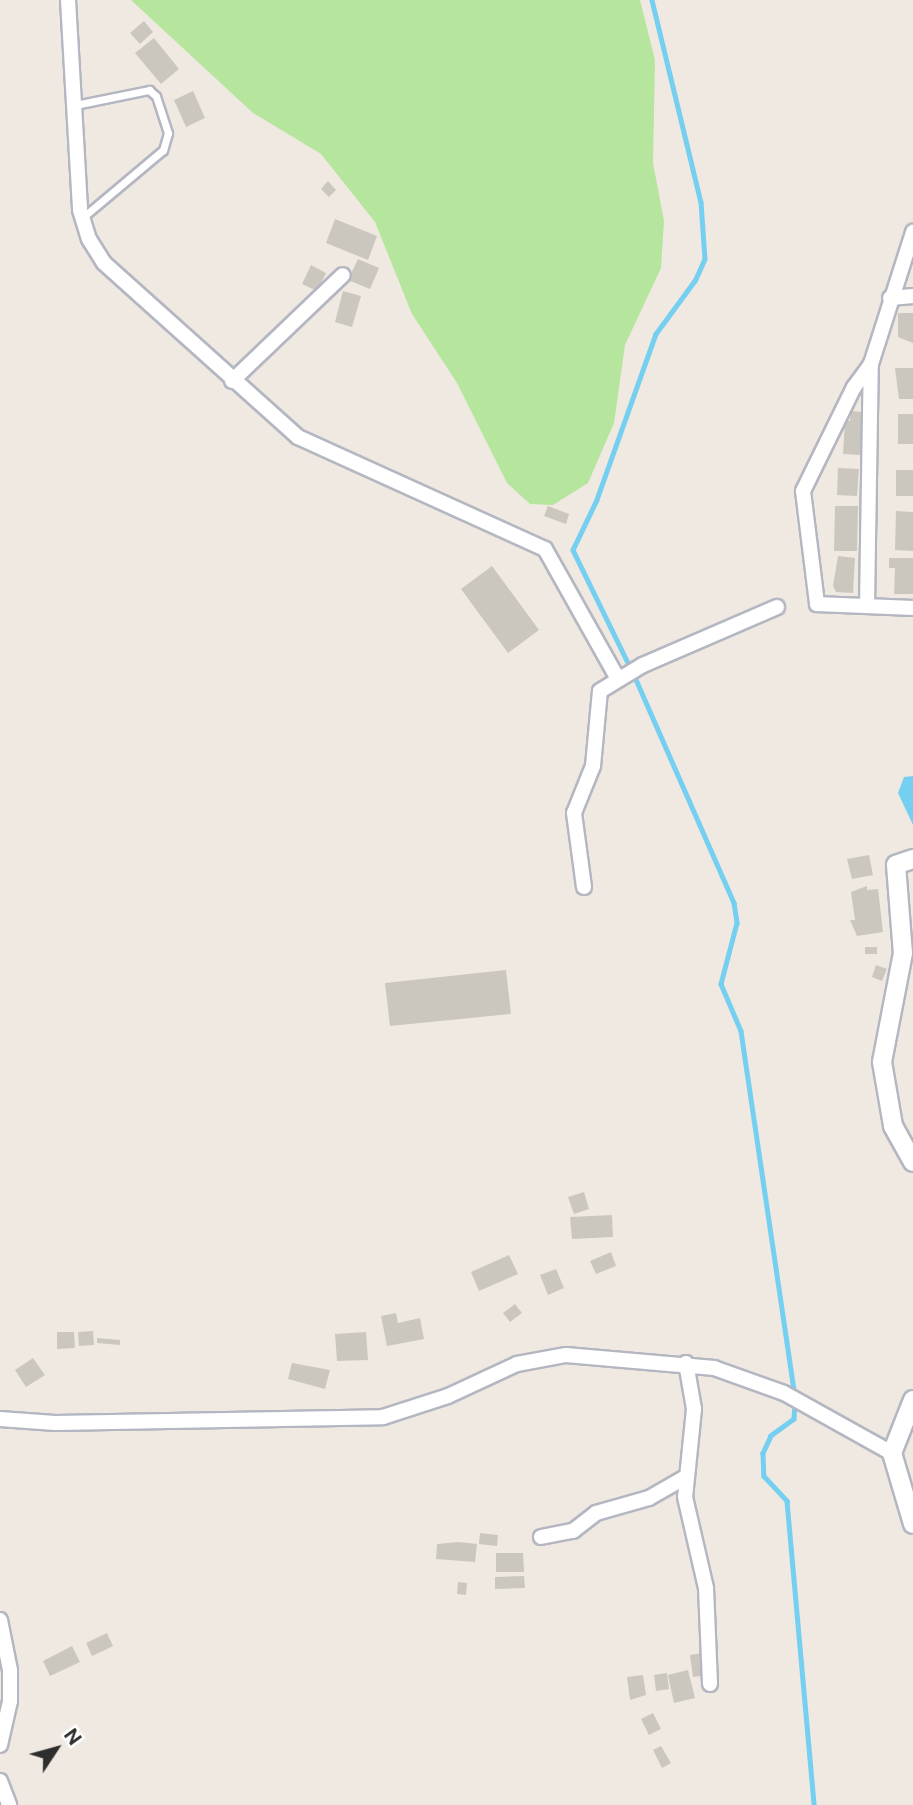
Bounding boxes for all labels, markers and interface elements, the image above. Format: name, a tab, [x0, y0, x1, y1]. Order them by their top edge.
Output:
north arrow	[21, 1714, 91, 1784]
text: N	[60, 1724, 86, 1749]

